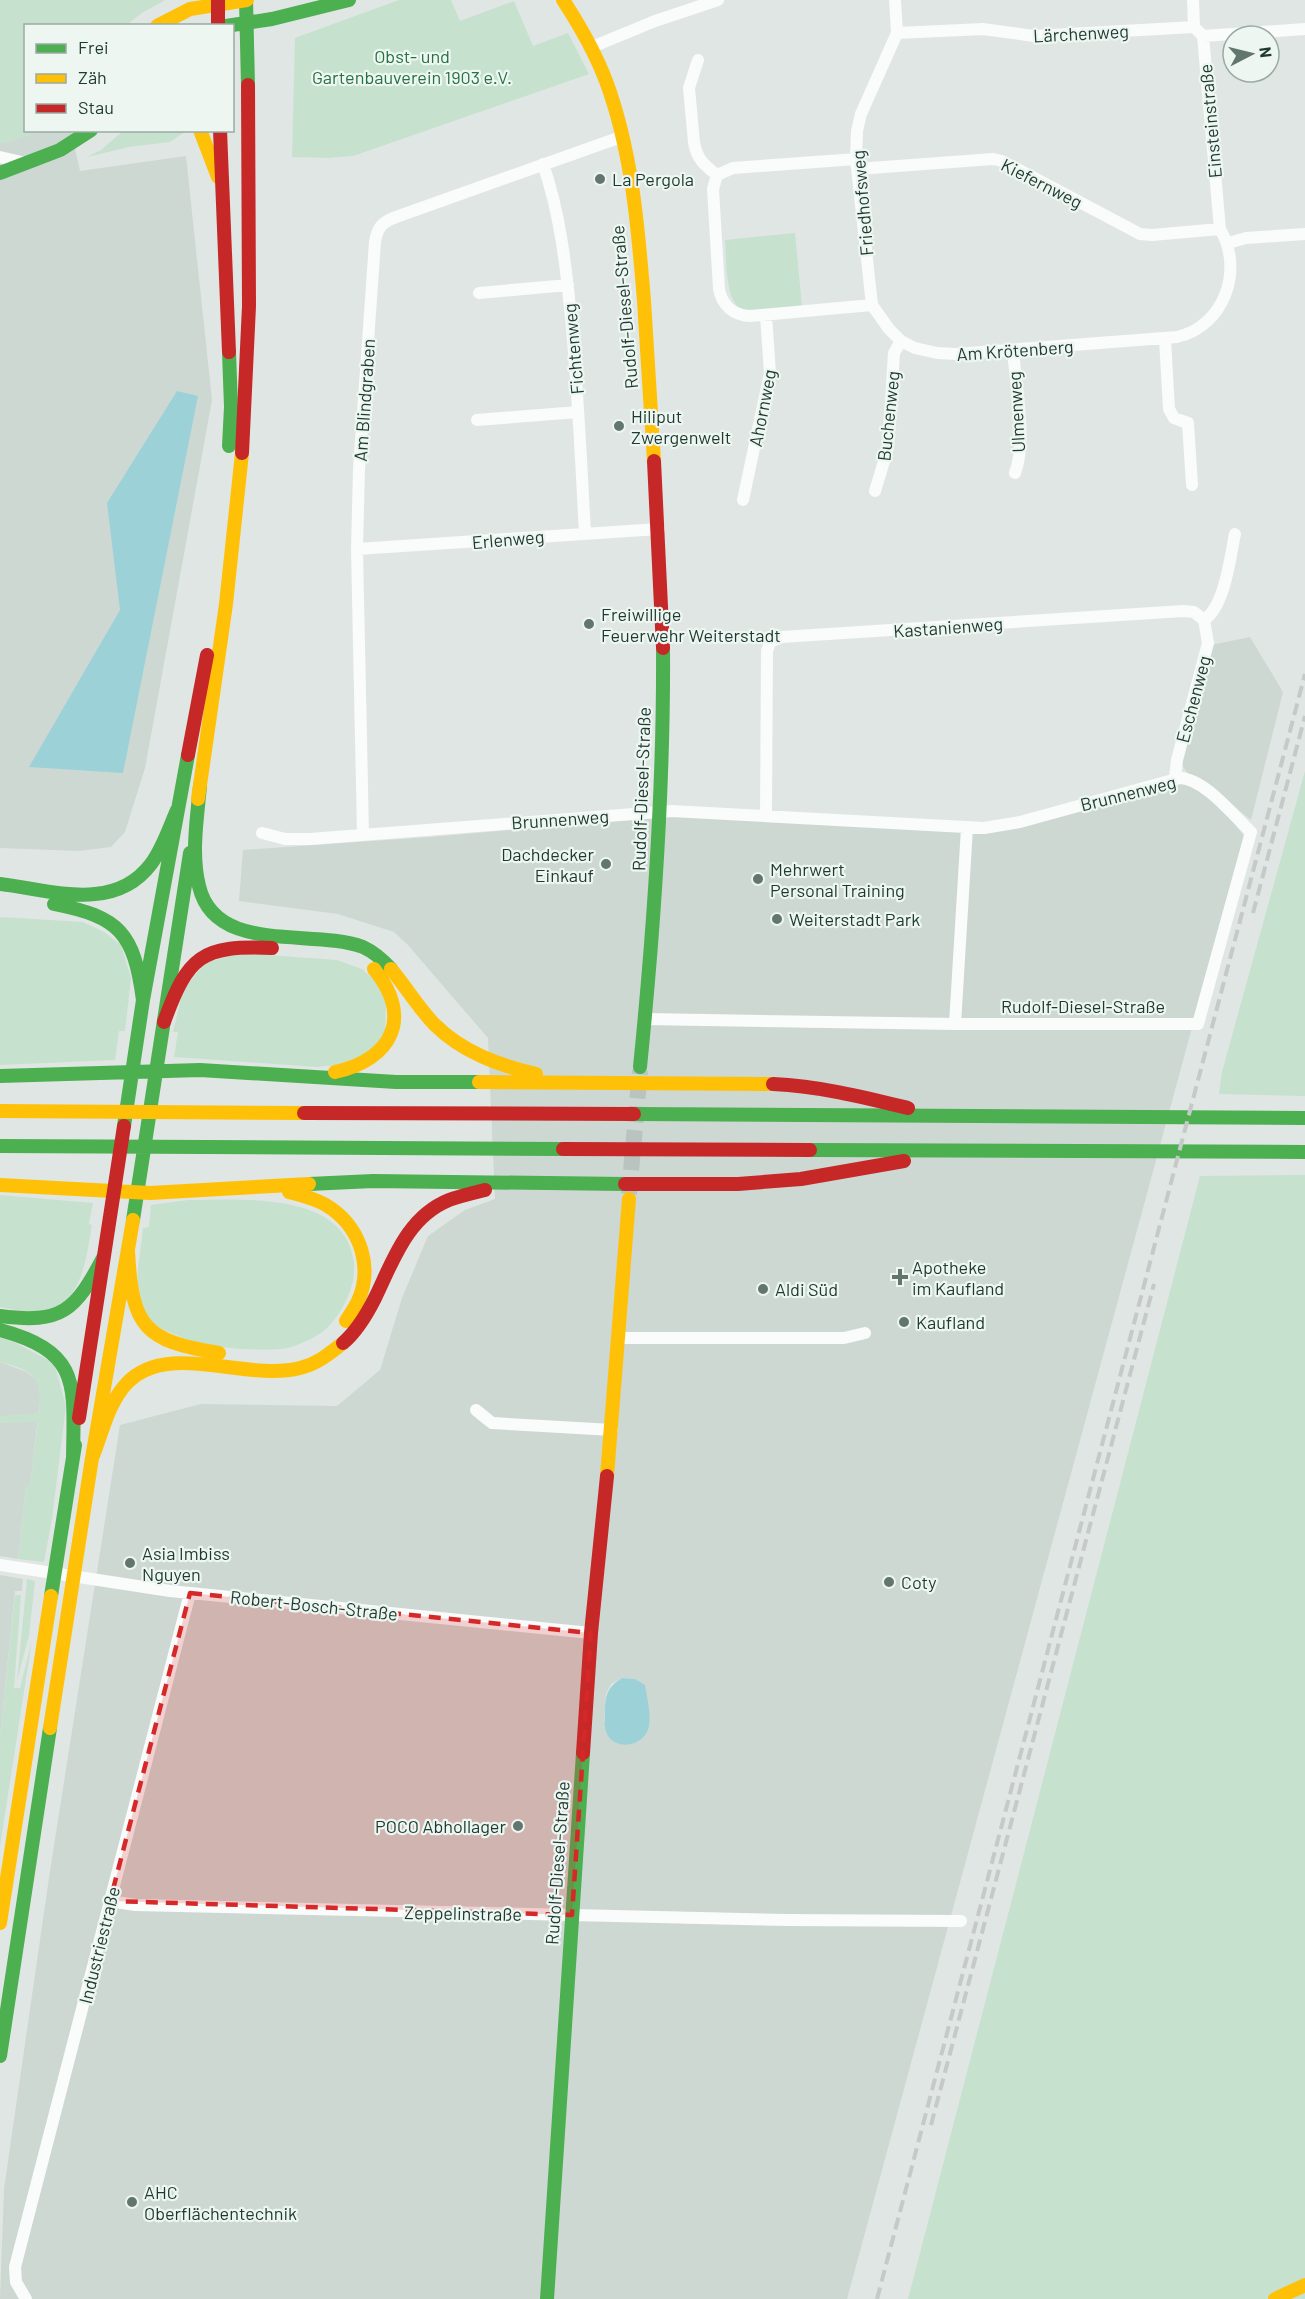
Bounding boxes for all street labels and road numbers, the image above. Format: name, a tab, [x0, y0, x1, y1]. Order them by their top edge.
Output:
street label: Lärchenweg	[1033, 20, 1129, 46]
street label: Einsteinstraße	[1194, 63, 1226, 179]
street label: Friedhofsweg	[846, 149, 878, 257]
street label: Kiefernweg	[998, 153, 1086, 213]
street label: Rudolf-Diesel-Straße	[606, 224, 642, 390]
street label: Fichtenweg	[558, 303, 588, 395]
street label: Am Krötenberg	[956, 335, 1074, 365]
street label: Am Blindgraben	[349, 338, 379, 462]
street label: Ahornweg	[744, 367, 780, 449]
street label: Buchenweg	[872, 370, 904, 462]
street label: Ulmenweg	[1003, 371, 1029, 453]
street label: Erlenweg	[471, 525, 545, 553]
street label: Kastanienweg	[892, 612, 1004, 642]
street label: Eschenweg	[1171, 653, 1215, 745]
street label: Rudolf-Diesel-Straße	[627, 707, 655, 871]
street label: Brunnenweg	[1078, 770, 1178, 816]
street label: Brunnenweg	[510, 805, 610, 833]
street label: Rudolf-Diesel-Straße	[1001, 995, 1165, 1017]
street label: Robert-Bosch-Straße	[229, 1585, 399, 1625]
street label: Rudolf-Diesel-Straße	[540, 1780, 574, 1946]
street label: Industriestraße	[74, 1884, 124, 2006]
street label: Zeppelinstraße	[404, 1901, 522, 1925]

